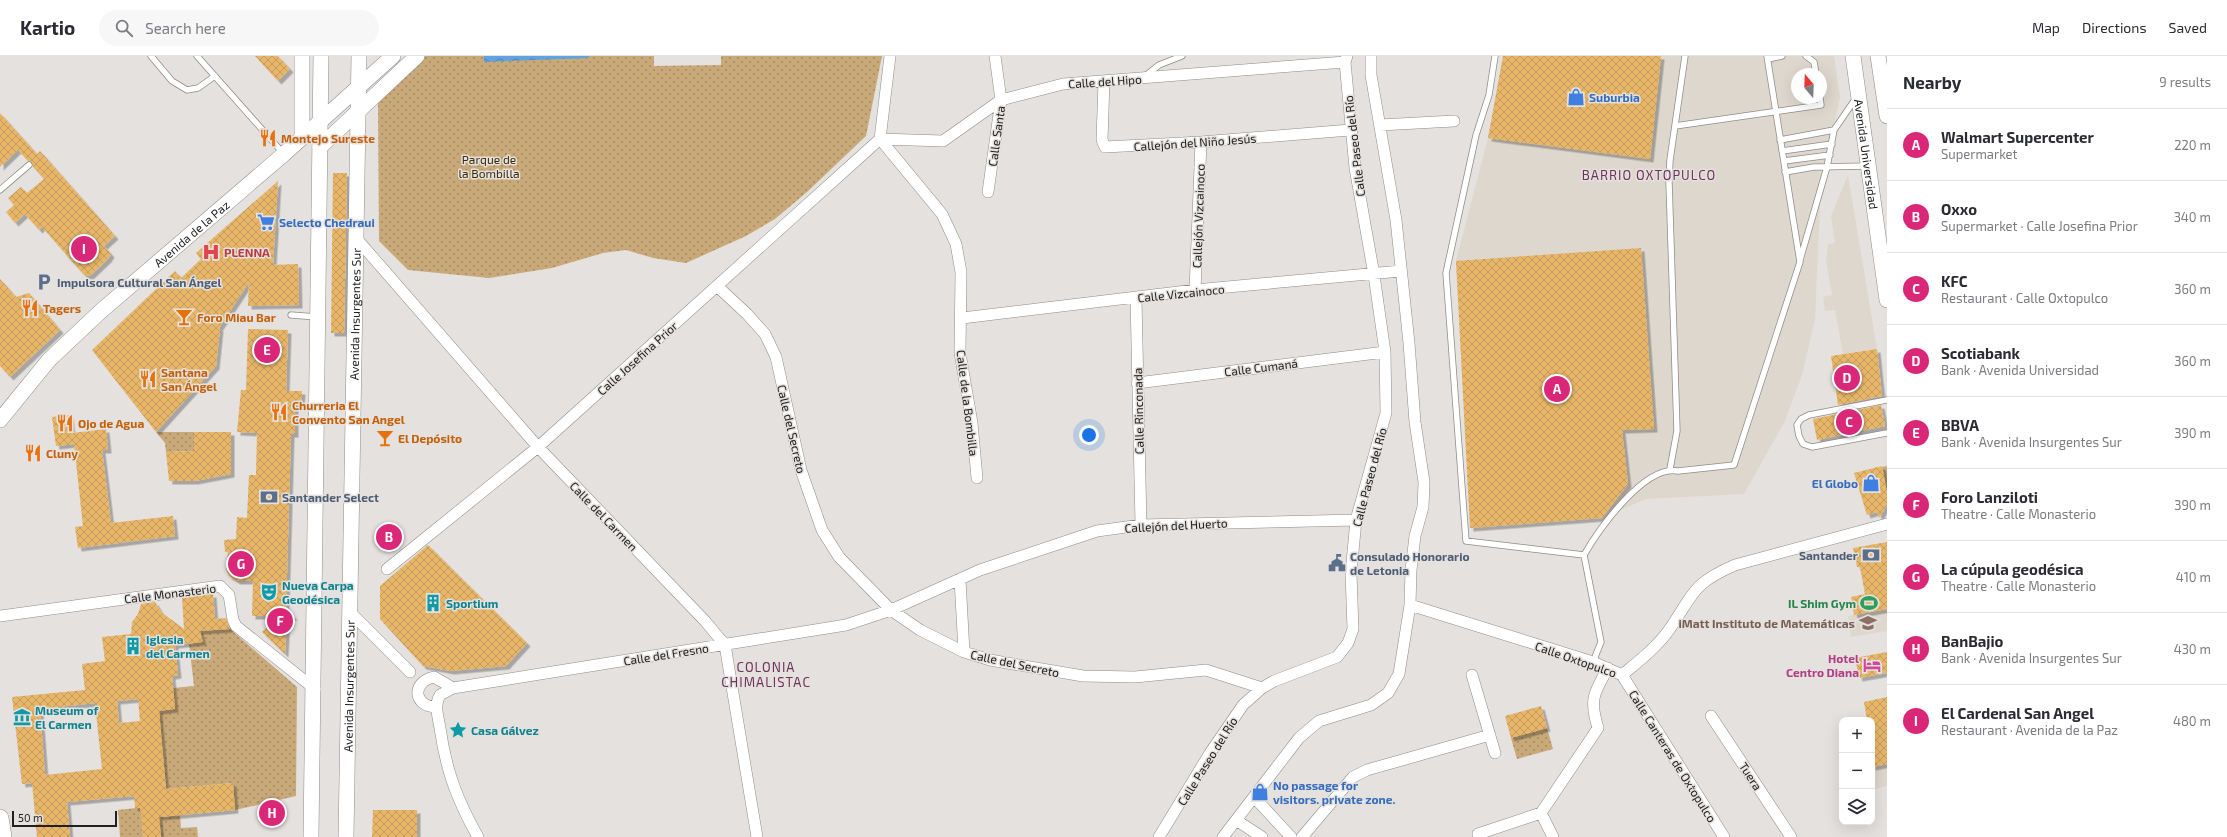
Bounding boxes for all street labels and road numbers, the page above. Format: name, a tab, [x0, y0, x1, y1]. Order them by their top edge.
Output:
street label: Calle del Hipo	[1068, 71, 1142, 91]
street label: Calle Paseo del Río	[1341, 94, 1367, 197]
street label: Avenida Universidad	[1852, 98, 1881, 210]
street label: Calle Santa	[985, 105, 1007, 167]
street label: Callejón del Niño Jesús	[1133, 131, 1257, 154]
street label: Callejón Vizcainoco	[1189, 163, 1208, 268]
street label: Avenida de la Paz	[151, 197, 232, 270]
street label: Avenida Insurgentes Sur	[347, 248, 363, 380]
street label: Calle Vizcainoco	[1137, 281, 1225, 305]
street label: Calle Josefina Prior	[594, 318, 680, 398]
street label: Calle de la Bombilla	[955, 349, 981, 457]
street label: Calle Cumaná	[1223, 356, 1299, 378]
street label: Calle Rinconada	[1130, 368, 1146, 454]
street label: Calle del Secreto	[775, 383, 809, 475]
street label: Calle Paseo del Río	[1349, 426, 1389, 528]
street label: Calle del Carmen	[567, 478, 641, 554]
street label: Callejón del Huerto	[1124, 515, 1228, 536]
street label: Calle Monasterio	[123, 580, 217, 606]
street label: Avenida Insurgentes Sur	[340, 620, 357, 752]
street label: Calle Oxtopulco	[1533, 638, 1619, 680]
street label: Calle del Fresno	[622, 640, 710, 668]
street label: Calle del Secreto	[969, 647, 1061, 679]
street label: Calle Canteras de Oxtopulco	[1627, 687, 1720, 825]
street label: Calle Paseo del Río	[1174, 714, 1240, 808]
street label: Tuera	[1737, 759, 1765, 793]

